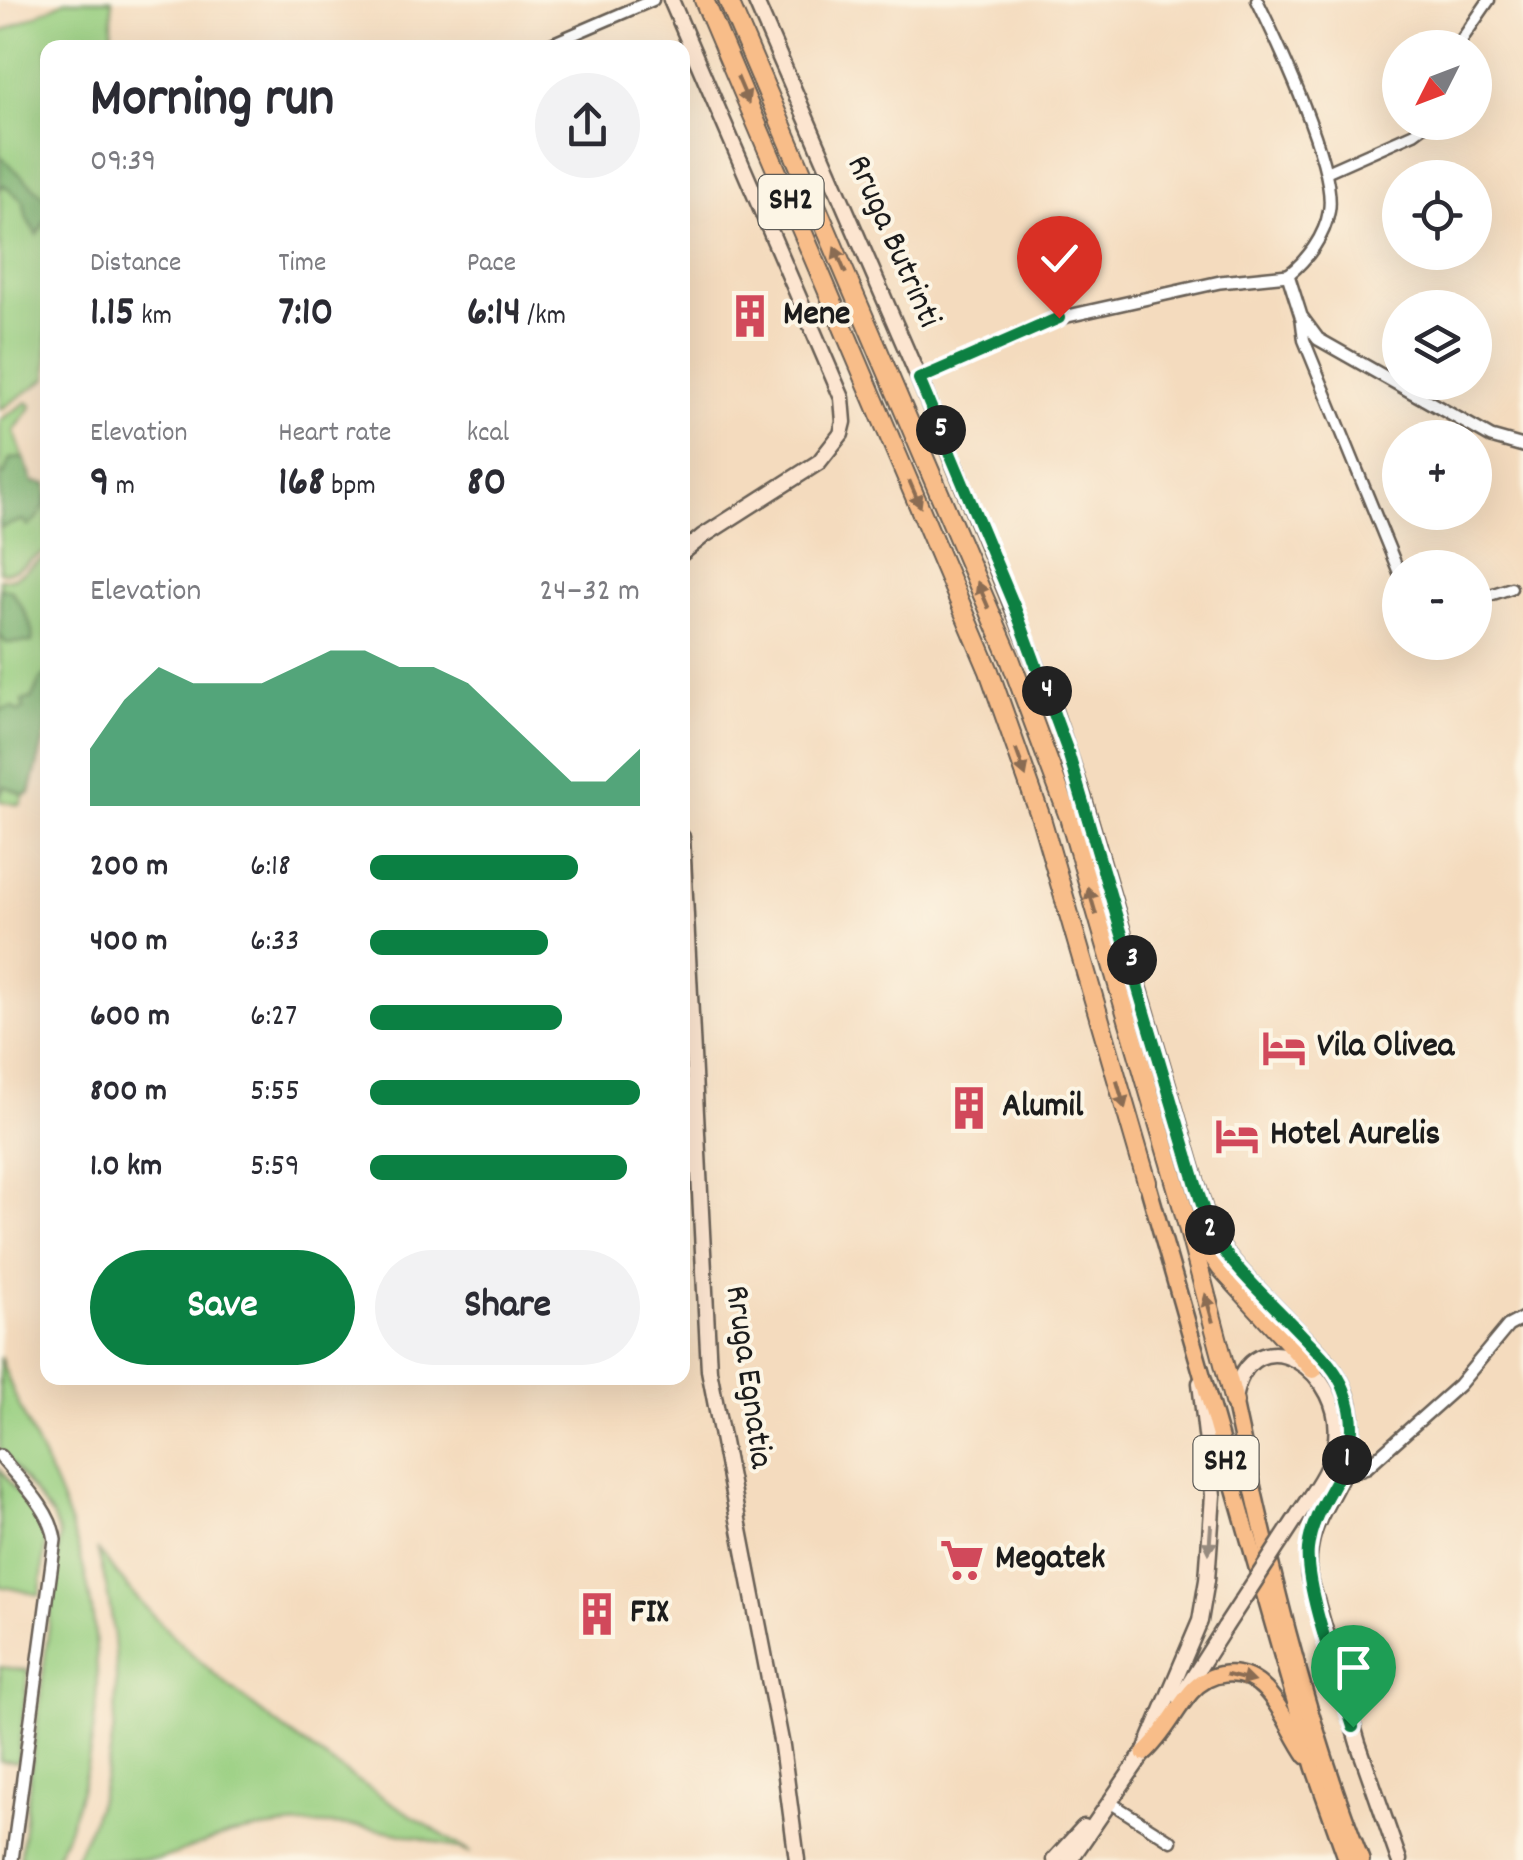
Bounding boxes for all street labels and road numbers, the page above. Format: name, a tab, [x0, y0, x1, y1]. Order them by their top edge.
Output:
street label: Rruga Butrinti	[832, 148, 952, 336]
road number: SH2	[758, 175, 824, 229]
street label: Rruga Egnatia	[709, 1282, 785, 1472]
road number: SH2	[1194, 1436, 1258, 1490]

